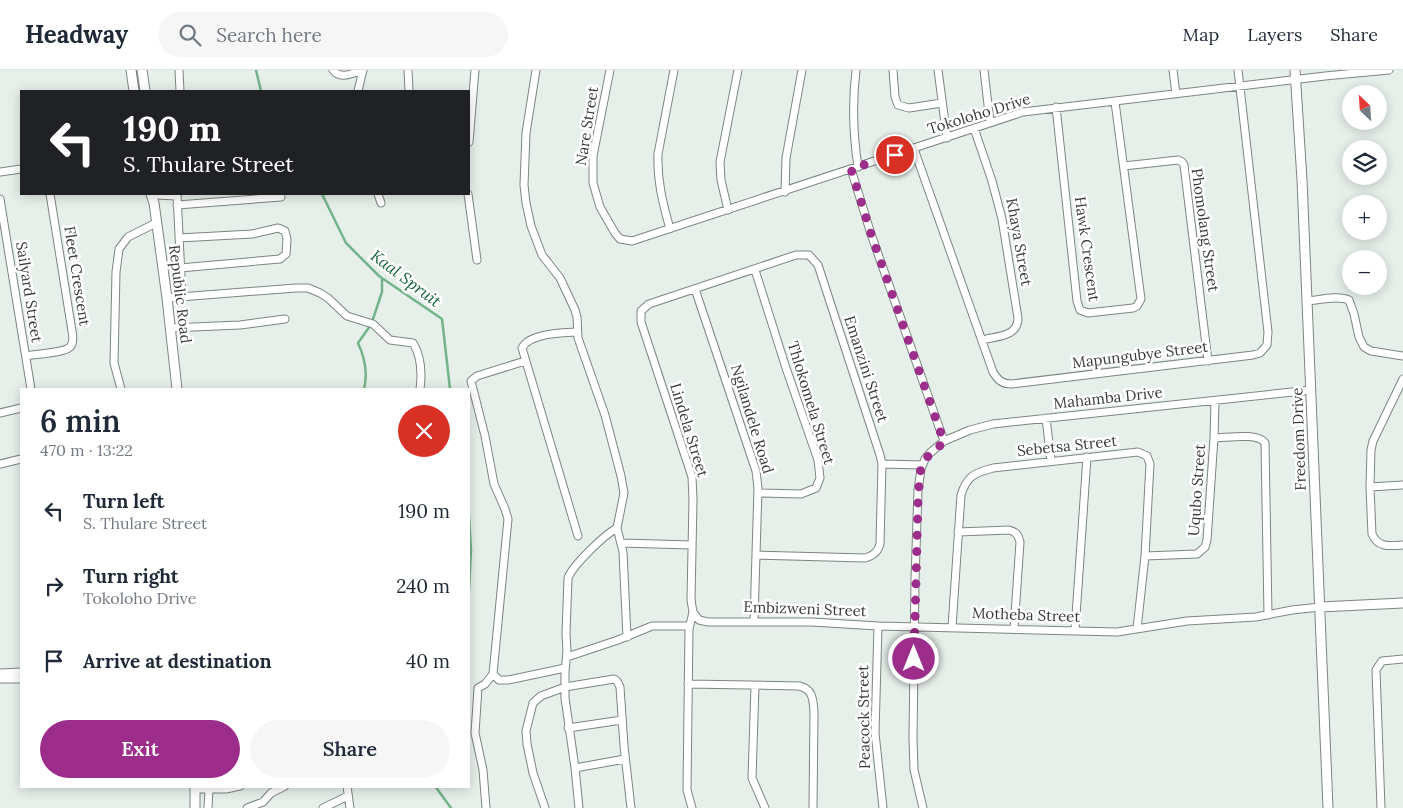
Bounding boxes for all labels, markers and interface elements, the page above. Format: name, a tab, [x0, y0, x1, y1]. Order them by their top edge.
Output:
search box	[158, 12, 508, 57]
text: Headway	[25, 19, 128, 50]
icon: search	[176, 21, 204, 49]
text: Search here	[216, 23, 322, 47]
text: Map	[1183, 23, 1219, 46]
text: Layers	[1247, 23, 1302, 46]
text: Share	[1330, 23, 1378, 46]
street label: Nare Street	[571, 85, 602, 167]
north arrow	[1342, 85, 1388, 130]
map controls	[1342, 85, 1387, 295]
street label: Tokoloho Drive	[925, 89, 1033, 138]
text: 190 m	[123, 106, 221, 151]
icon: left	[40, 110, 105, 175]
pin	[874, 134, 916, 176]
button: layers	[1342, 140, 1387, 185]
icon: arrive	[881, 141, 909, 169]
text: S. Thulare Street	[123, 150, 294, 178]
street label: Phomolang Street	[1187, 167, 1224, 293]
street label: Hawk Crescent	[1071, 195, 1104, 303]
button: +	[1342, 195, 1387, 240]
street label: Khaya Street	[1002, 196, 1037, 288]
street label: Fleet Crescent	[60, 225, 95, 327]
street label: Sailyard Street	[12, 240, 47, 344]
street label: Republic Road	[165, 244, 196, 344]
water label: Kaal Spruit	[367, 245, 445, 311]
button: −	[1342, 250, 1387, 295]
street label: Emanzini Street	[840, 313, 893, 425]
street label: Mapungubye Street	[1071, 337, 1209, 372]
street label: Thlokomela Street	[784, 339, 839, 467]
street label: Ngilandele Road	[727, 362, 778, 476]
street label: Lindela Street	[666, 381, 713, 479]
street label: Mahamba Drive	[1052, 382, 1163, 413]
street label: Freedom Drive	[1287, 387, 1310, 491]
text: 6 min	[40, 402, 121, 440]
button: close	[398, 405, 450, 457]
street label: Sebetsa Street	[1016, 431, 1118, 460]
text: 470 m · 13:22	[40, 440, 133, 460]
street label: Uqubo Street	[1184, 443, 1209, 537]
text: Turn left	[83, 489, 164, 513]
icon: left	[40, 497, 68, 525]
text: 190 m	[398, 499, 450, 523]
text: S. Thulare Street	[83, 513, 207, 533]
text: Turn right	[83, 564, 179, 588]
icon: right	[40, 572, 68, 600]
text: 240 m	[396, 574, 450, 598]
text: Tokoloho Drive	[83, 588, 197, 608]
street label: Embizweni Street	[743, 597, 867, 620]
street label: Motheba Street	[972, 603, 1081, 626]
position arrow	[887, 632, 939, 684]
icon: arrive	[40, 647, 68, 675]
text: Arrive at destination	[83, 649, 272, 673]
text: 40 m	[406, 649, 450, 673]
street label: Peacock Street	[853, 665, 874, 769]
button: Exit	[40, 720, 240, 778]
button: Share	[250, 720, 450, 778]

